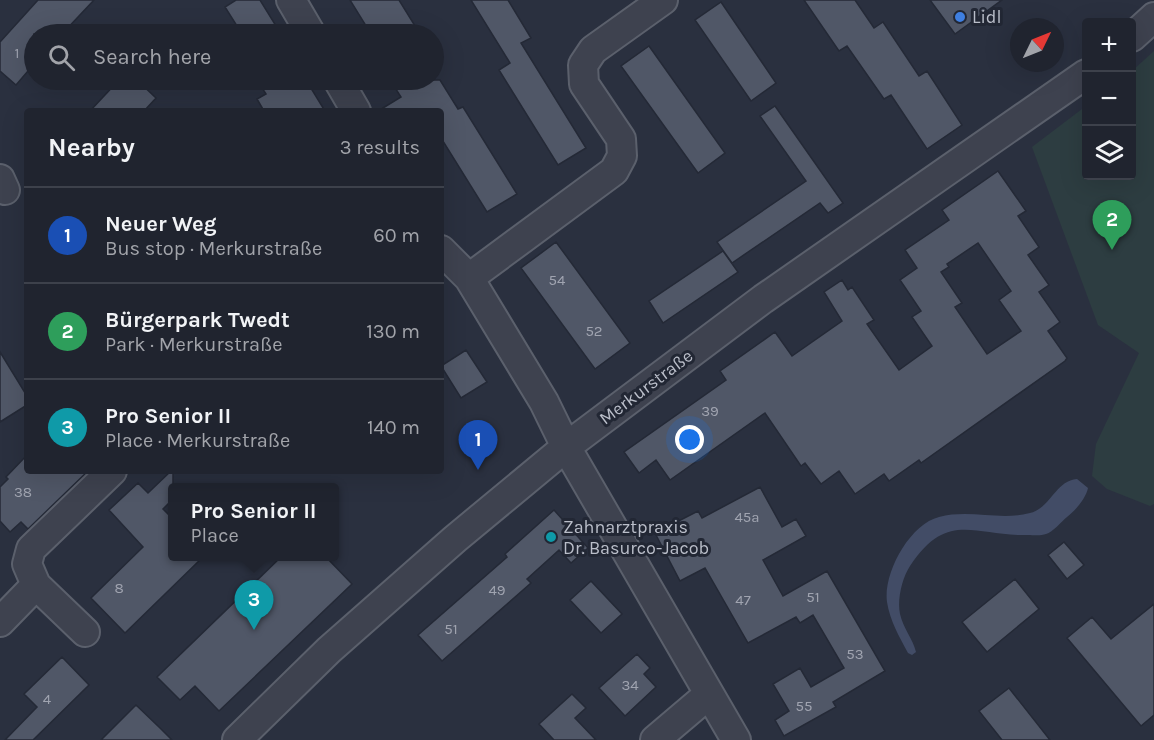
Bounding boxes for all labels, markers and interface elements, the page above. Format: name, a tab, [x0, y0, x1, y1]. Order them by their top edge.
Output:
place label: Lidl	[972, 6, 1001, 28]
marker: Lidl	[953, 10, 967, 24]
north arrow	[1010, 18, 1064, 72]
map controls	[1082, 18, 1136, 180]
button: +	[1082, 18, 1136, 72]
search box	[24, 24, 444, 90]
icon: search	[45, 41, 78, 74]
house number: 1	[15, 44, 19, 62]
text: Search here	[93, 44, 211, 70]
button: −	[1082, 72, 1136, 126]
button: layers	[1082, 126, 1136, 180]
text: Nearby	[48, 132, 135, 163]
text: 3 results	[340, 136, 420, 159]
pin: 2	[1092, 200, 1132, 250]
text: Neuer Weg	[105, 211, 217, 237]
text: 1	[64, 224, 71, 247]
text: 60 m	[373, 224, 420, 247]
text: Bus stop · Merkurstraße	[105, 237, 322, 260]
house number: 54	[549, 271, 566, 289]
text: Bürgerpark Twedt	[105, 307, 290, 333]
text: 2	[61, 320, 74, 343]
text: 130 m	[366, 320, 420, 343]
house number: 52	[585, 322, 603, 340]
text: Park · Merkurstraße	[105, 333, 283, 356]
street label: Merkurstraße	[595, 345, 697, 429]
house number: 39	[701, 402, 719, 420]
text: Pro Senior II	[105, 403, 231, 429]
text: 3	[61, 416, 74, 439]
text: 140 m	[367, 416, 420, 439]
pin: 1	[458, 420, 498, 470]
your location	[675, 425, 704, 454]
text: Place · Merkurstraße	[105, 429, 290, 452]
house number: 38	[14, 483, 32, 501]
popup	[168, 483, 339, 561]
text: Pro Senior II	[190, 498, 317, 524]
house number: 45a	[734, 508, 760, 526]
place label: Zahnarztpraxis Dr. Basurco-Jacob	[563, 516, 709, 559]
text: Place	[190, 524, 239, 547]
marker: Zahnarztpraxis Dr. Basurco-Jacob	[544, 530, 558, 544]
house number: 8	[114, 579, 124, 597]
pin: 3	[234, 580, 274, 630]
house number: 49	[488, 581, 506, 599]
house number: 51	[806, 588, 820, 606]
house number: 47	[735, 591, 751, 609]
house number: 51	[444, 620, 458, 638]
house number: 53	[846, 645, 864, 663]
house number: 34	[621, 676, 639, 694]
house number: 4	[43, 690, 52, 708]
house number: 55	[796, 697, 812, 715]

